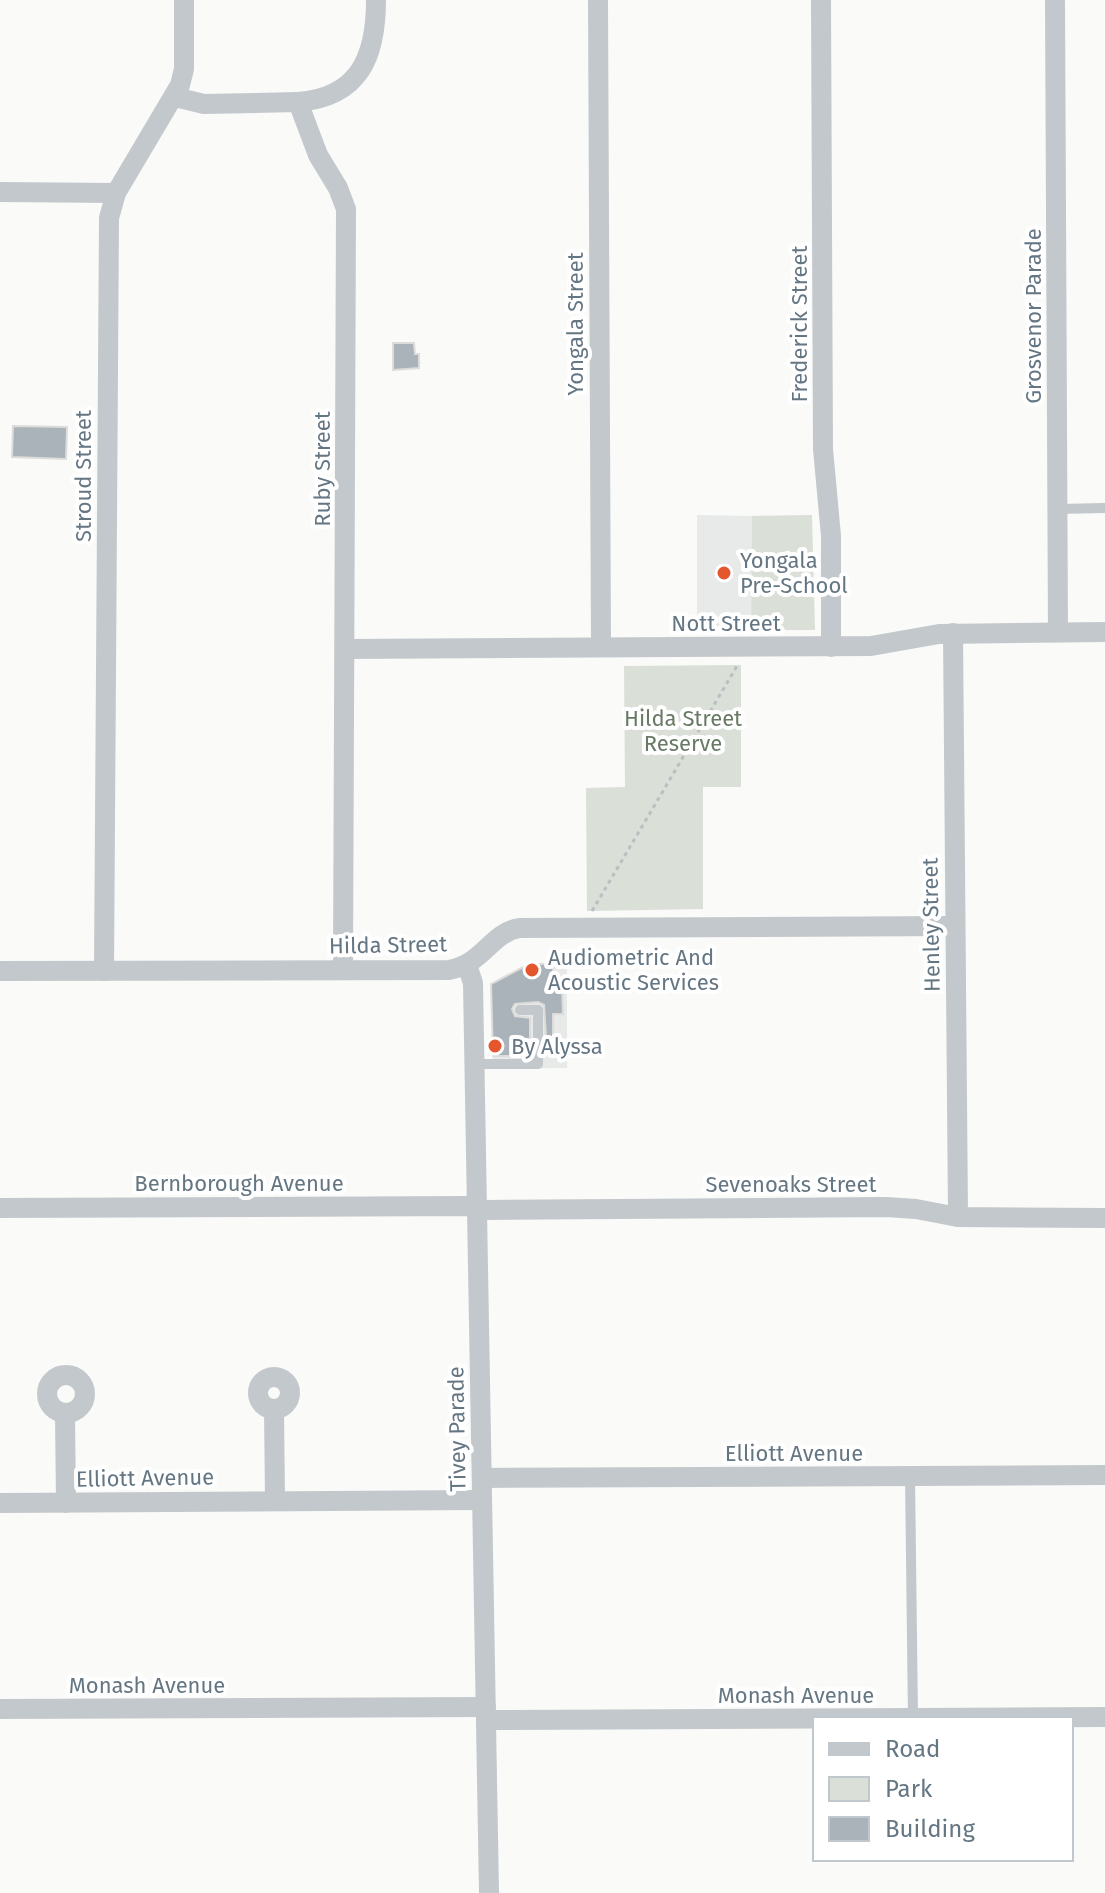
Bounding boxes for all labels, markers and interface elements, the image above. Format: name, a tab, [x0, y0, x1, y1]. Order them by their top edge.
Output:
street label: Grosvenor Parade	[1020, 228, 1047, 404]
street label: Frederick Street	[786, 245, 813, 403]
street label: Yongala Street	[562, 252, 589, 396]
street label: Stroud Street	[70, 410, 97, 542]
street label: Ruby Street	[309, 411, 336, 527]
place label: Yongala Pre-School	[740, 547, 848, 599]
marker: Yongala Pre-School	[715, 564, 733, 582]
street label: Nott Street	[671, 610, 781, 637]
park label: Hilda Street Reserve	[624, 705, 742, 757]
street label: Henley Street	[916, 858, 946, 992]
street label: Hilda Street	[329, 930, 447, 960]
place label: Audiometric And Acoustic Services	[548, 944, 719, 996]
marker: Audiometric And Acoustic Services	[523, 961, 541, 979]
place label: By Alyssa	[511, 1033, 603, 1060]
marker: By Alyssa	[486, 1037, 504, 1055]
street label: Bernborough Avenue	[134, 1170, 344, 1197]
street label: Sevenoaks Street	[705, 1171, 877, 1198]
street label: Tivey Parade	[442, 1366, 472, 1492]
street label: Elliott Avenue	[725, 1440, 863, 1467]
street label: Elliott Avenue	[76, 1463, 214, 1493]
street label: Monash Avenue	[69, 1672, 225, 1699]
street label: Monash Avenue	[718, 1682, 874, 1709]
legend	[813, 1717, 1073, 1861]
text: Road	[885, 1735, 940, 1763]
text: Park	[885, 1775, 933, 1803]
text: Building	[885, 1815, 975, 1843]

